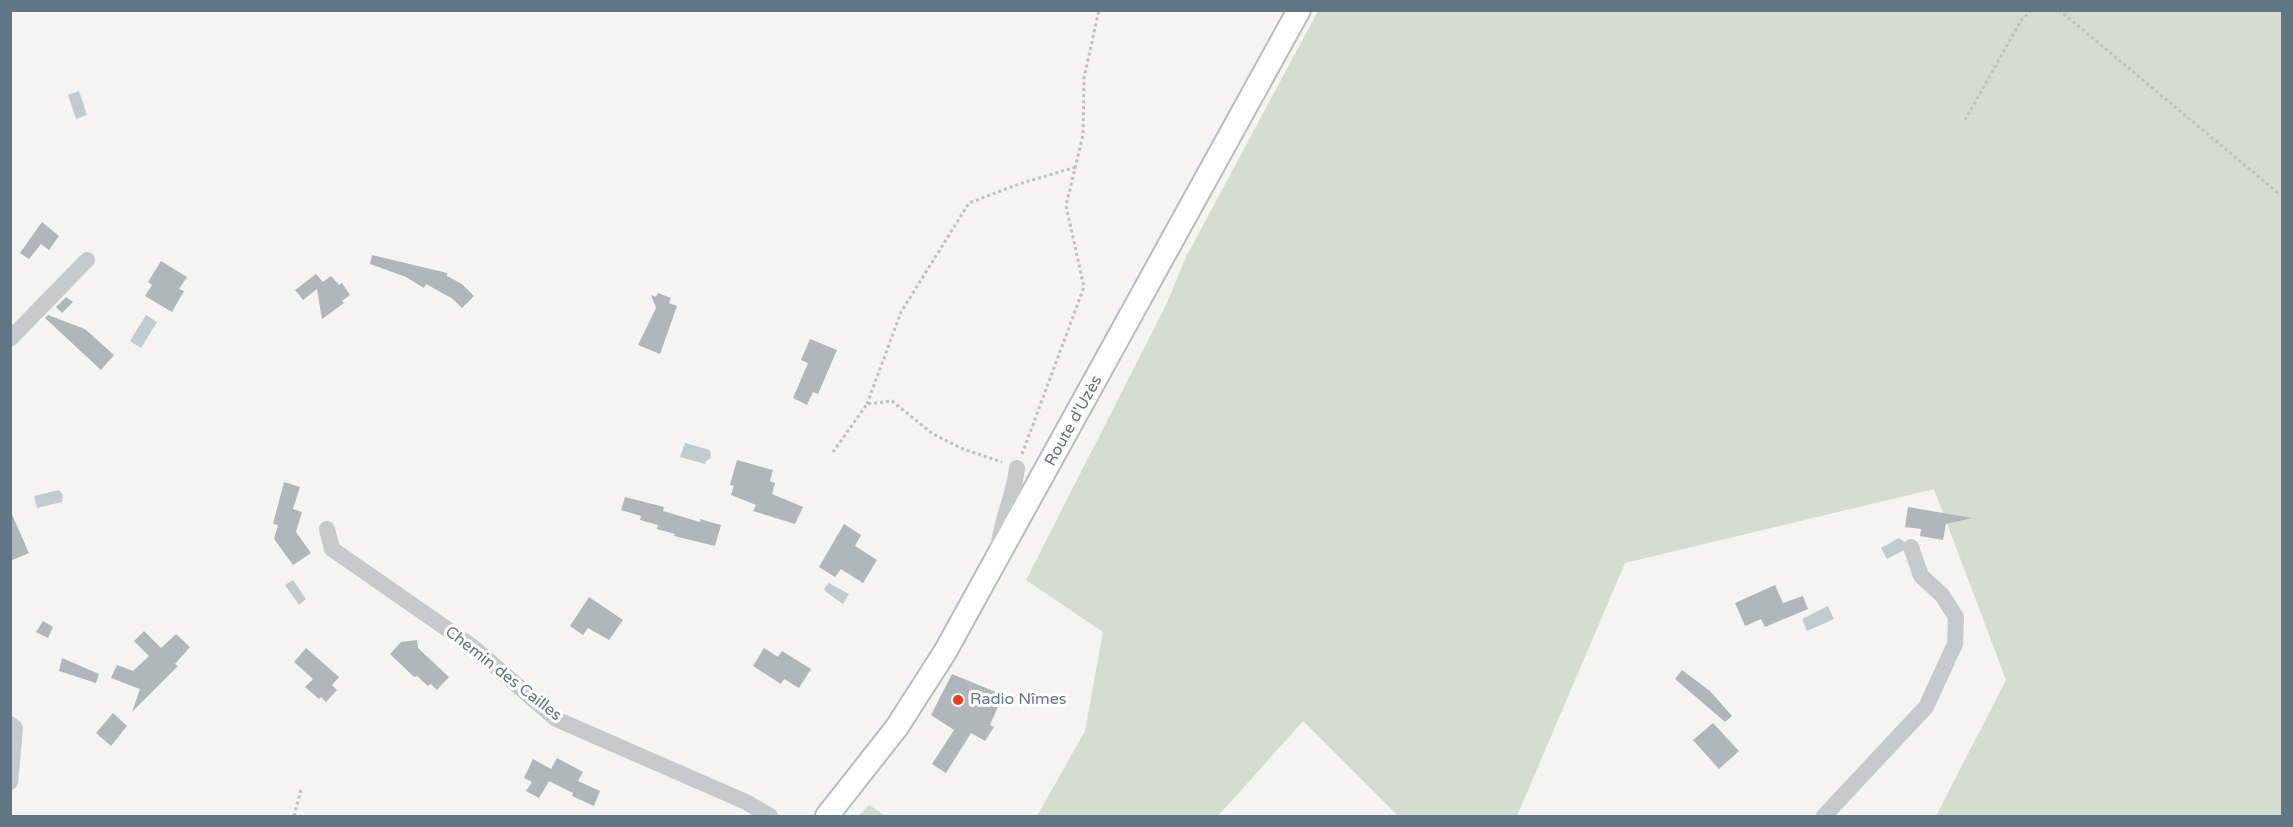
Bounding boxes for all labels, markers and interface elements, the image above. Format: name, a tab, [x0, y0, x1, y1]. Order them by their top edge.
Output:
street label: Route d'Uzès	[1041, 372, 1107, 470]
street label: Chemin des Cailles	[441, 623, 565, 725]
place label: Radio Nîmes	[970, 690, 1066, 710]
marker: Radio Nîmes	[951, 693, 965, 707]

